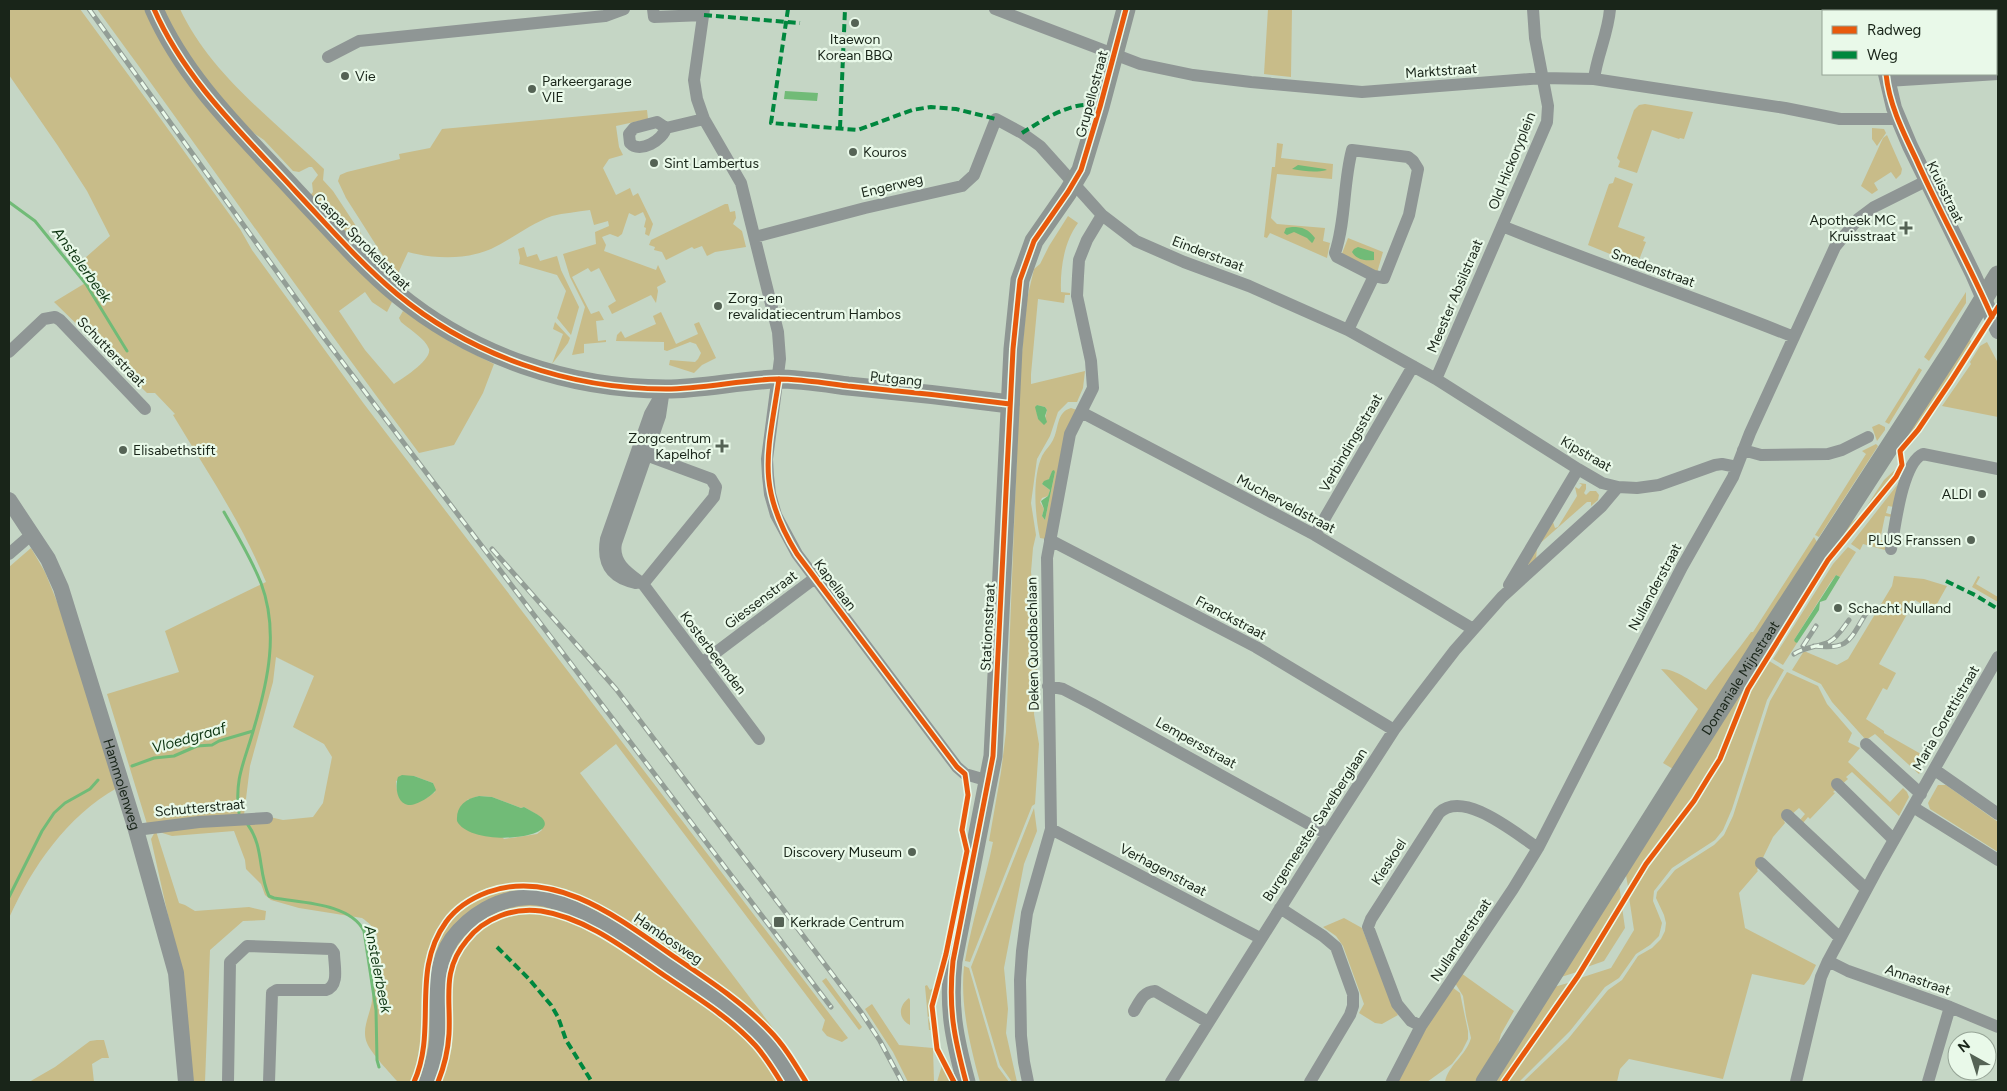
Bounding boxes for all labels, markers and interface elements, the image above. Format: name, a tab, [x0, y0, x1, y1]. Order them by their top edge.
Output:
legend	[1822, 10, 1997, 75]
marker: Itaewon Korean BBQ	[849, 17, 861, 29]
text: Radweg	[1867, 21, 1921, 39]
place label: Itaewon Korean BBQ	[817, 31, 893, 64]
text: Weg	[1867, 46, 1898, 64]
street label: Grupellostraat	[1072, 49, 1112, 139]
street label: Marktstraat	[1405, 60, 1477, 82]
place label: Vie	[355, 68, 376, 85]
marker: Vie	[339, 70, 351, 82]
place label: Parkeergarage VIE	[542, 73, 632, 106]
marker: Parkeergarage VIE	[526, 83, 538, 95]
street label: Old Hickoryplein	[1485, 109, 1539, 212]
place label: Kouros	[863, 144, 907, 161]
marker: Kouros	[847, 146, 859, 158]
place label: Sint Lambertus	[664, 155, 759, 172]
marker: Sint Lambertus	[648, 157, 660, 169]
street label: Kruisstraat	[1923, 158, 1967, 226]
street label: Engerweg	[859, 171, 925, 201]
street label: Caspar Sprokelstraat	[310, 190, 414, 294]
place label: Apotheek MC Kruisstraat	[1810, 212, 1896, 245]
marker: Apotheek MC Kruisstraat	[1900, 222, 1912, 234]
water label: Anstelerbeek	[48, 223, 116, 307]
street label: Einderstraat	[1169, 232, 1247, 276]
street label: Meester Absilstraat	[1423, 237, 1487, 355]
street label: Smedenstraat	[1609, 245, 1697, 291]
place label: Zorg- en revalidatiecentrum Hambos	[728, 290, 901, 323]
marker: Zorg- en revalidatiecentrum Hambos	[712, 300, 724, 312]
street label: Schutterstraat	[73, 313, 149, 391]
street label: Putgang	[869, 368, 923, 390]
street label: Verbindingsstraat	[1316, 391, 1386, 495]
place label: Zorgcentrum Kapelhof	[628, 430, 712, 463]
street label: Kipstraat	[1557, 433, 1615, 475]
marker: Zorgcentrum Kapelhof	[715, 439, 729, 453]
place label: Elisabethstift	[133, 442, 216, 459]
marker: Elisabethstift	[117, 444, 129, 456]
street label: Mucherveldstraat	[1234, 471, 1338, 537]
place label: ALDI	[1942, 486, 1972, 503]
marker: ALDI	[1976, 488, 1988, 500]
place label: PLUS Franssen	[1868, 532, 1961, 549]
marker: PLUS Franssen	[1965, 534, 1977, 546]
street label: Nullanderstraat	[1625, 540, 1685, 634]
street label: Kapellaan	[810, 556, 860, 614]
street label: Giessenstraat	[721, 567, 801, 633]
street label: Deken Quodbachlaan	[1023, 577, 1043, 711]
street label: Stationsstraat	[977, 583, 999, 671]
street label: Franckstraat	[1193, 592, 1269, 644]
place label: Schacht Nulland	[1848, 600, 1951, 617]
marker: Schacht Nulland	[1832, 602, 1844, 614]
street label: Kosterbeemden	[676, 608, 750, 698]
street label: Domaniale Mijnstraat	[1698, 617, 1783, 738]
street label: Maria Gorettistraat	[1909, 662, 1983, 774]
street label: Lempersstraat	[1152, 714, 1240, 772]
water label: Vloedgraaf	[150, 718, 230, 757]
street label: Hammolenweg	[100, 736, 144, 832]
street label: Burgemeester Savelberglaan	[1259, 745, 1371, 905]
street label: Schutterstraat	[154, 796, 246, 820]
street label: Kieskoel	[1368, 836, 1410, 888]
street label: Verhagenstraat	[1117, 840, 1209, 900]
place label: Discovery Museum	[783, 844, 902, 861]
marker: Discovery Museum	[906, 846, 918, 858]
street label: Nullanderstraat	[1427, 895, 1495, 985]
street label: Hambosweg	[630, 910, 706, 968]
place label: Kerkrade Centrum	[790, 914, 904, 931]
marker: Kerkrade Centrum	[772, 915, 786, 929]
water label: Anstelerbeek	[361, 923, 395, 1015]
street label: Annastraat	[1883, 961, 1953, 999]
north arrow	[1947, 1031, 1997, 1081]
text: N	[1955, 1036, 1974, 1056]

